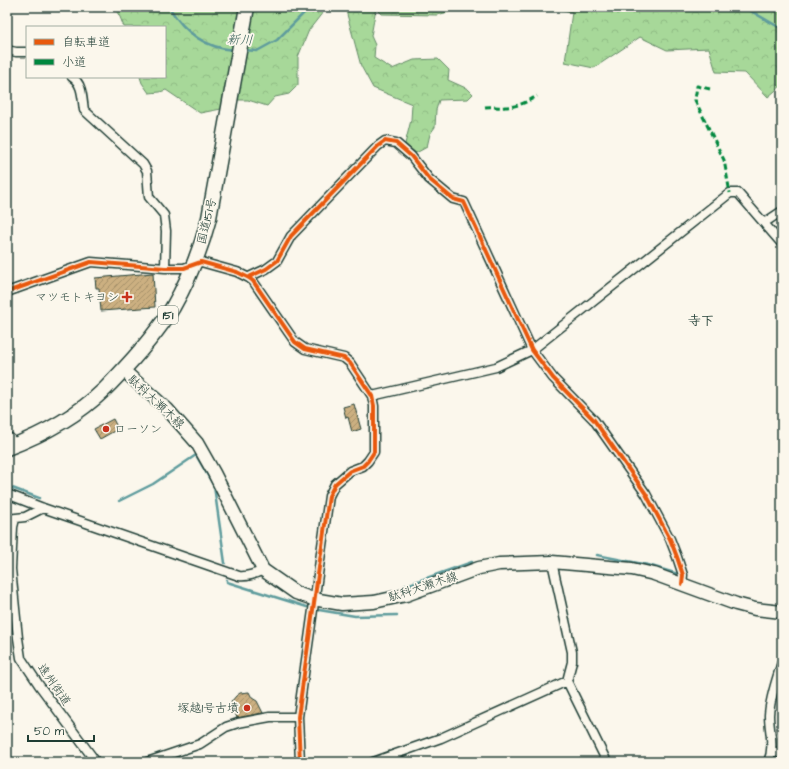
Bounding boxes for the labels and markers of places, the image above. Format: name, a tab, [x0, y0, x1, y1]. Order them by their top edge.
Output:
place label: マツモトキヨシ	[35, 289, 119, 306]
marker: マツモトキヨシ	[122, 292, 132, 302]
place label: ローソン	[114, 421, 162, 438]
marker: ローソン	[101, 424, 111, 434]
place label: 塚越1号古墳	[177, 700, 239, 717]
marker: 塚越1号古墳	[242, 703, 252, 713]

